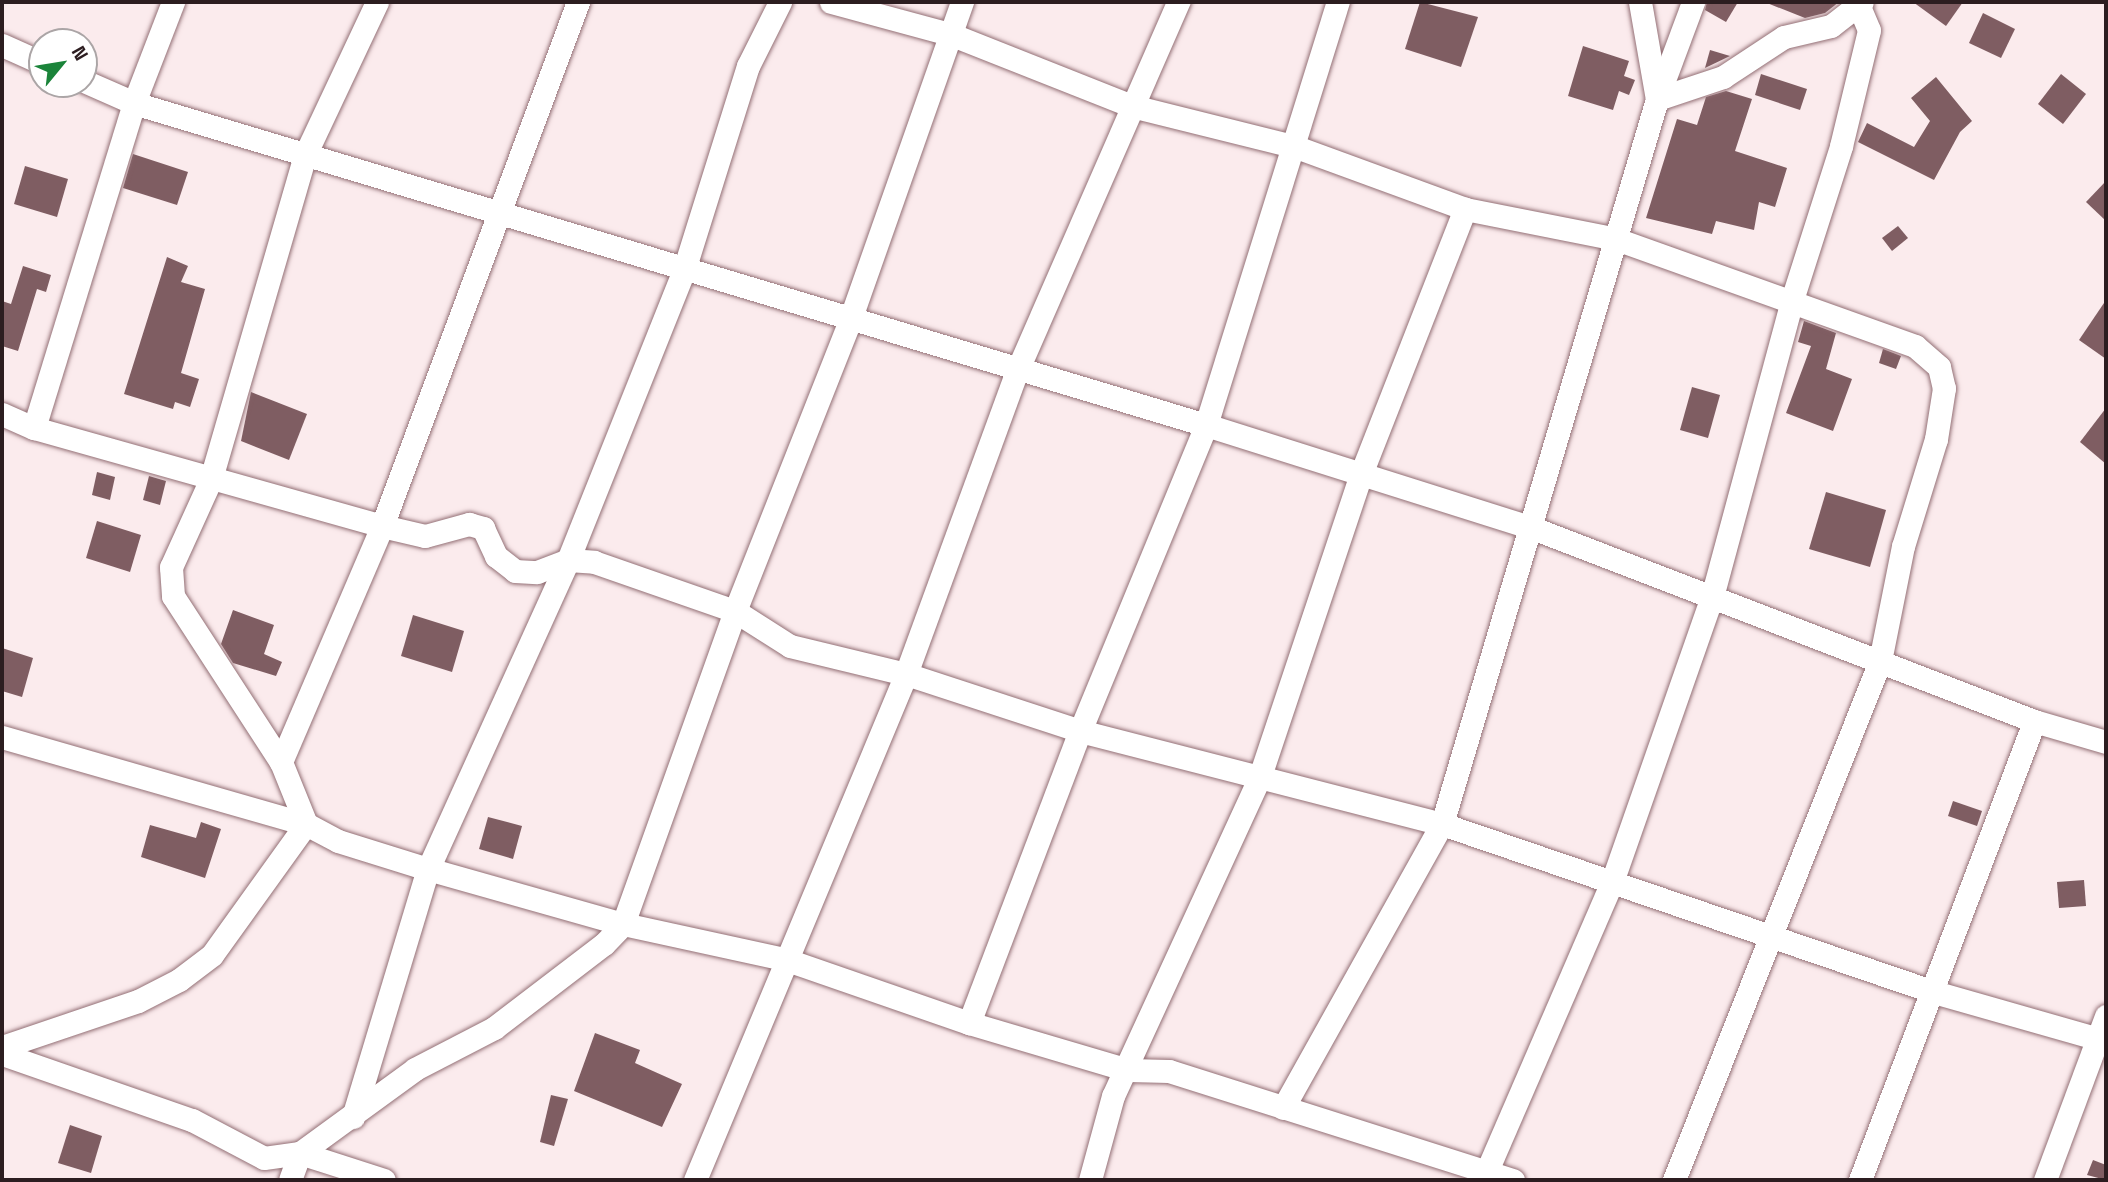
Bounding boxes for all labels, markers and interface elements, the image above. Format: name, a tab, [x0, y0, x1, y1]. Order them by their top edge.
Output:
north arrow	[28, 28, 98, 98]
text: N	[66, 41, 94, 65]

